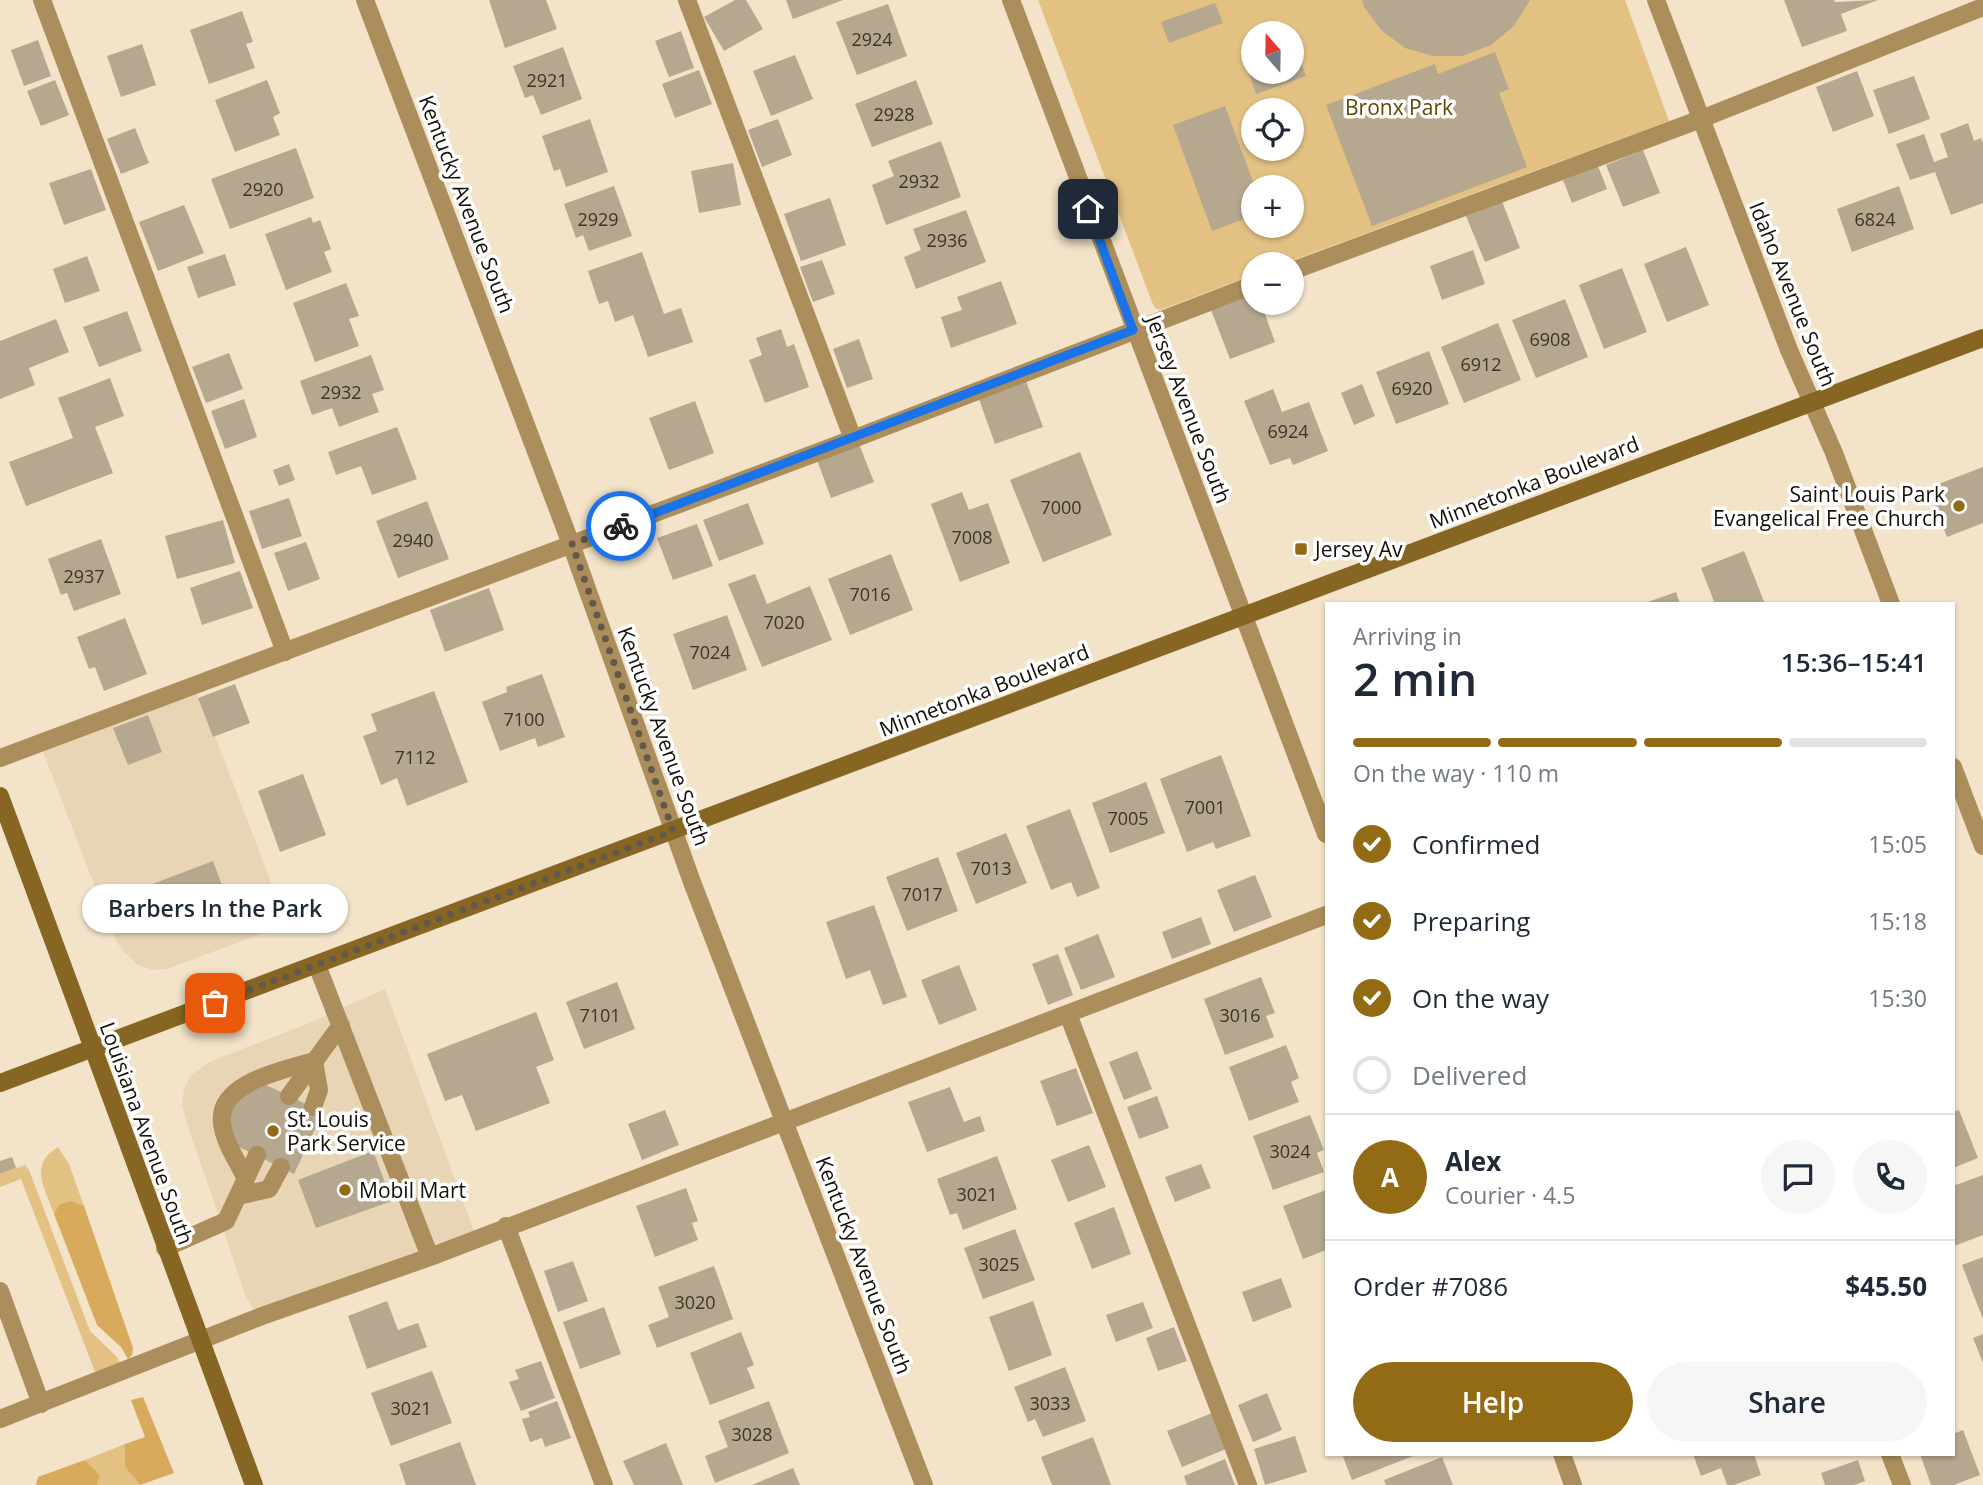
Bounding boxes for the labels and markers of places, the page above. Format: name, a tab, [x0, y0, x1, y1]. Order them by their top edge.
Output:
pin	[1058, 179, 1118, 239]
place label: Saint Louis Park Evangelical Free Church	[1713, 480, 1945, 532]
marker: Saint Louis Park Evangelical Free Church	[1951, 498, 1967, 514]
place label: Jersey Av	[1313, 535, 1403, 563]
marker: Jersey Av	[1293, 541, 1309, 557]
callout: Barbers In the Park	[82, 884, 348, 933]
pin	[185, 973, 245, 1033]
place label: St. Louis Park Service	[287, 1105, 406, 1157]
marker: St. Louis Park Service	[265, 1123, 281, 1139]
place label: Mobil Mart	[359, 1176, 466, 1204]
marker: Mobil Mart	[337, 1182, 353, 1198]

